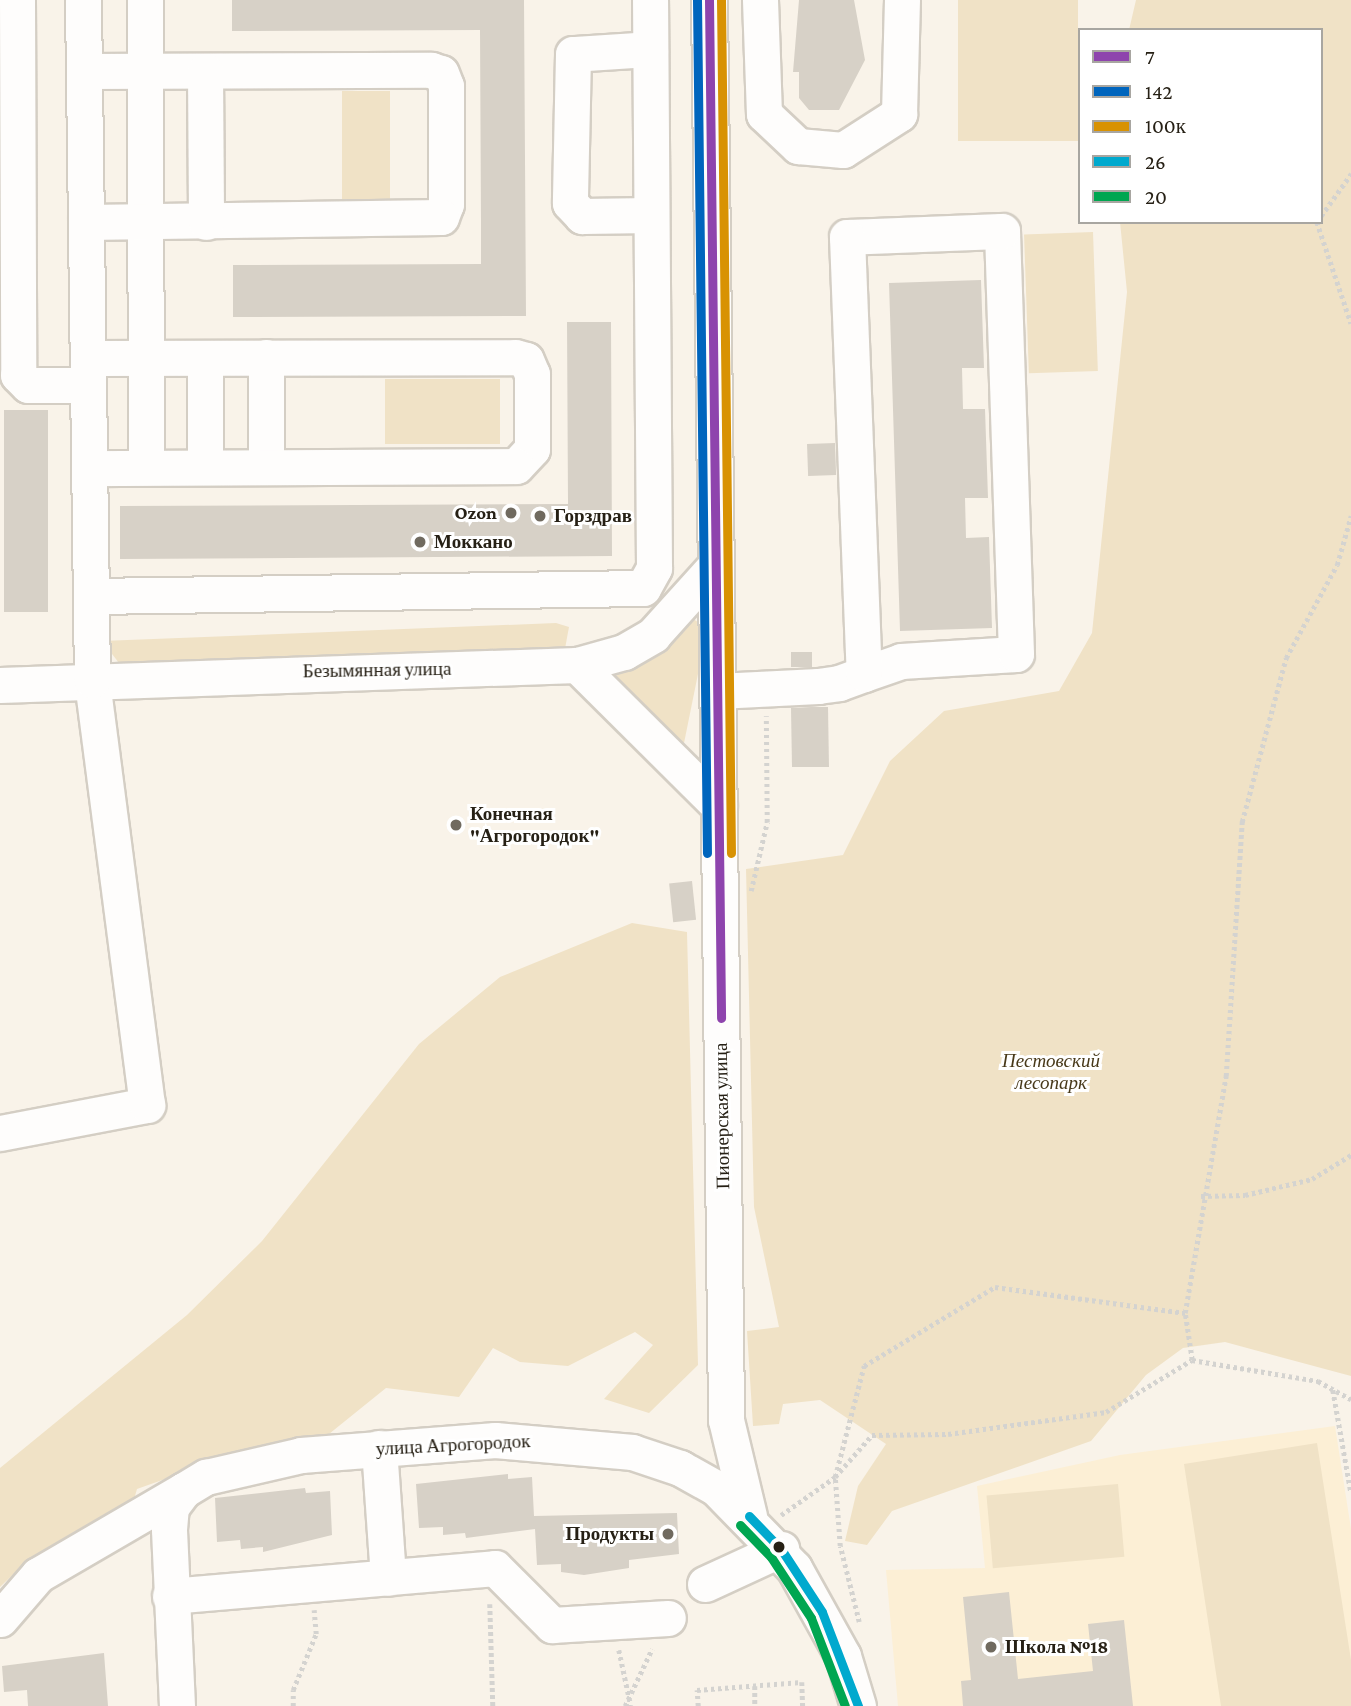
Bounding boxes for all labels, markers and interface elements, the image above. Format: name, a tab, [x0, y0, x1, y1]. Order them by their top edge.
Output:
legend	[1078, 28, 1323, 224]
text: 7	[1145, 45, 1155, 69]
text: 142	[1145, 80, 1173, 104]
text: 100к	[1145, 114, 1186, 138]
text: 26	[1145, 150, 1166, 174]
text: 20	[1145, 185, 1167, 209]
place label: Ozon	[454, 502, 497, 524]
marker: Ozon	[503, 505, 519, 521]
place label: Горздрав	[554, 505, 632, 527]
marker: Горздрав	[532, 508, 548, 524]
place label: Моккано	[434, 531, 513, 553]
marker: Моккано	[412, 534, 428, 550]
street label: Безымянная улица	[303, 657, 451, 683]
place label: Конечная "Агрогородок"	[470, 803, 599, 847]
marker: Конечная "Агрогородок"	[448, 817, 464, 833]
street label: Пионерская улица	[709, 1043, 735, 1189]
park label: Пестовский лесопарк	[1002, 1050, 1100, 1094]
street label: улица Агрогородок	[375, 1430, 531, 1460]
place label: Продукты	[565, 1523, 654, 1545]
marker: Продукты	[660, 1526, 676, 1542]
unlabelled marker	[772, 1540, 786, 1554]
place label: Школа №18	[1005, 1636, 1108, 1658]
marker: Школа №18	[983, 1639, 999, 1655]

